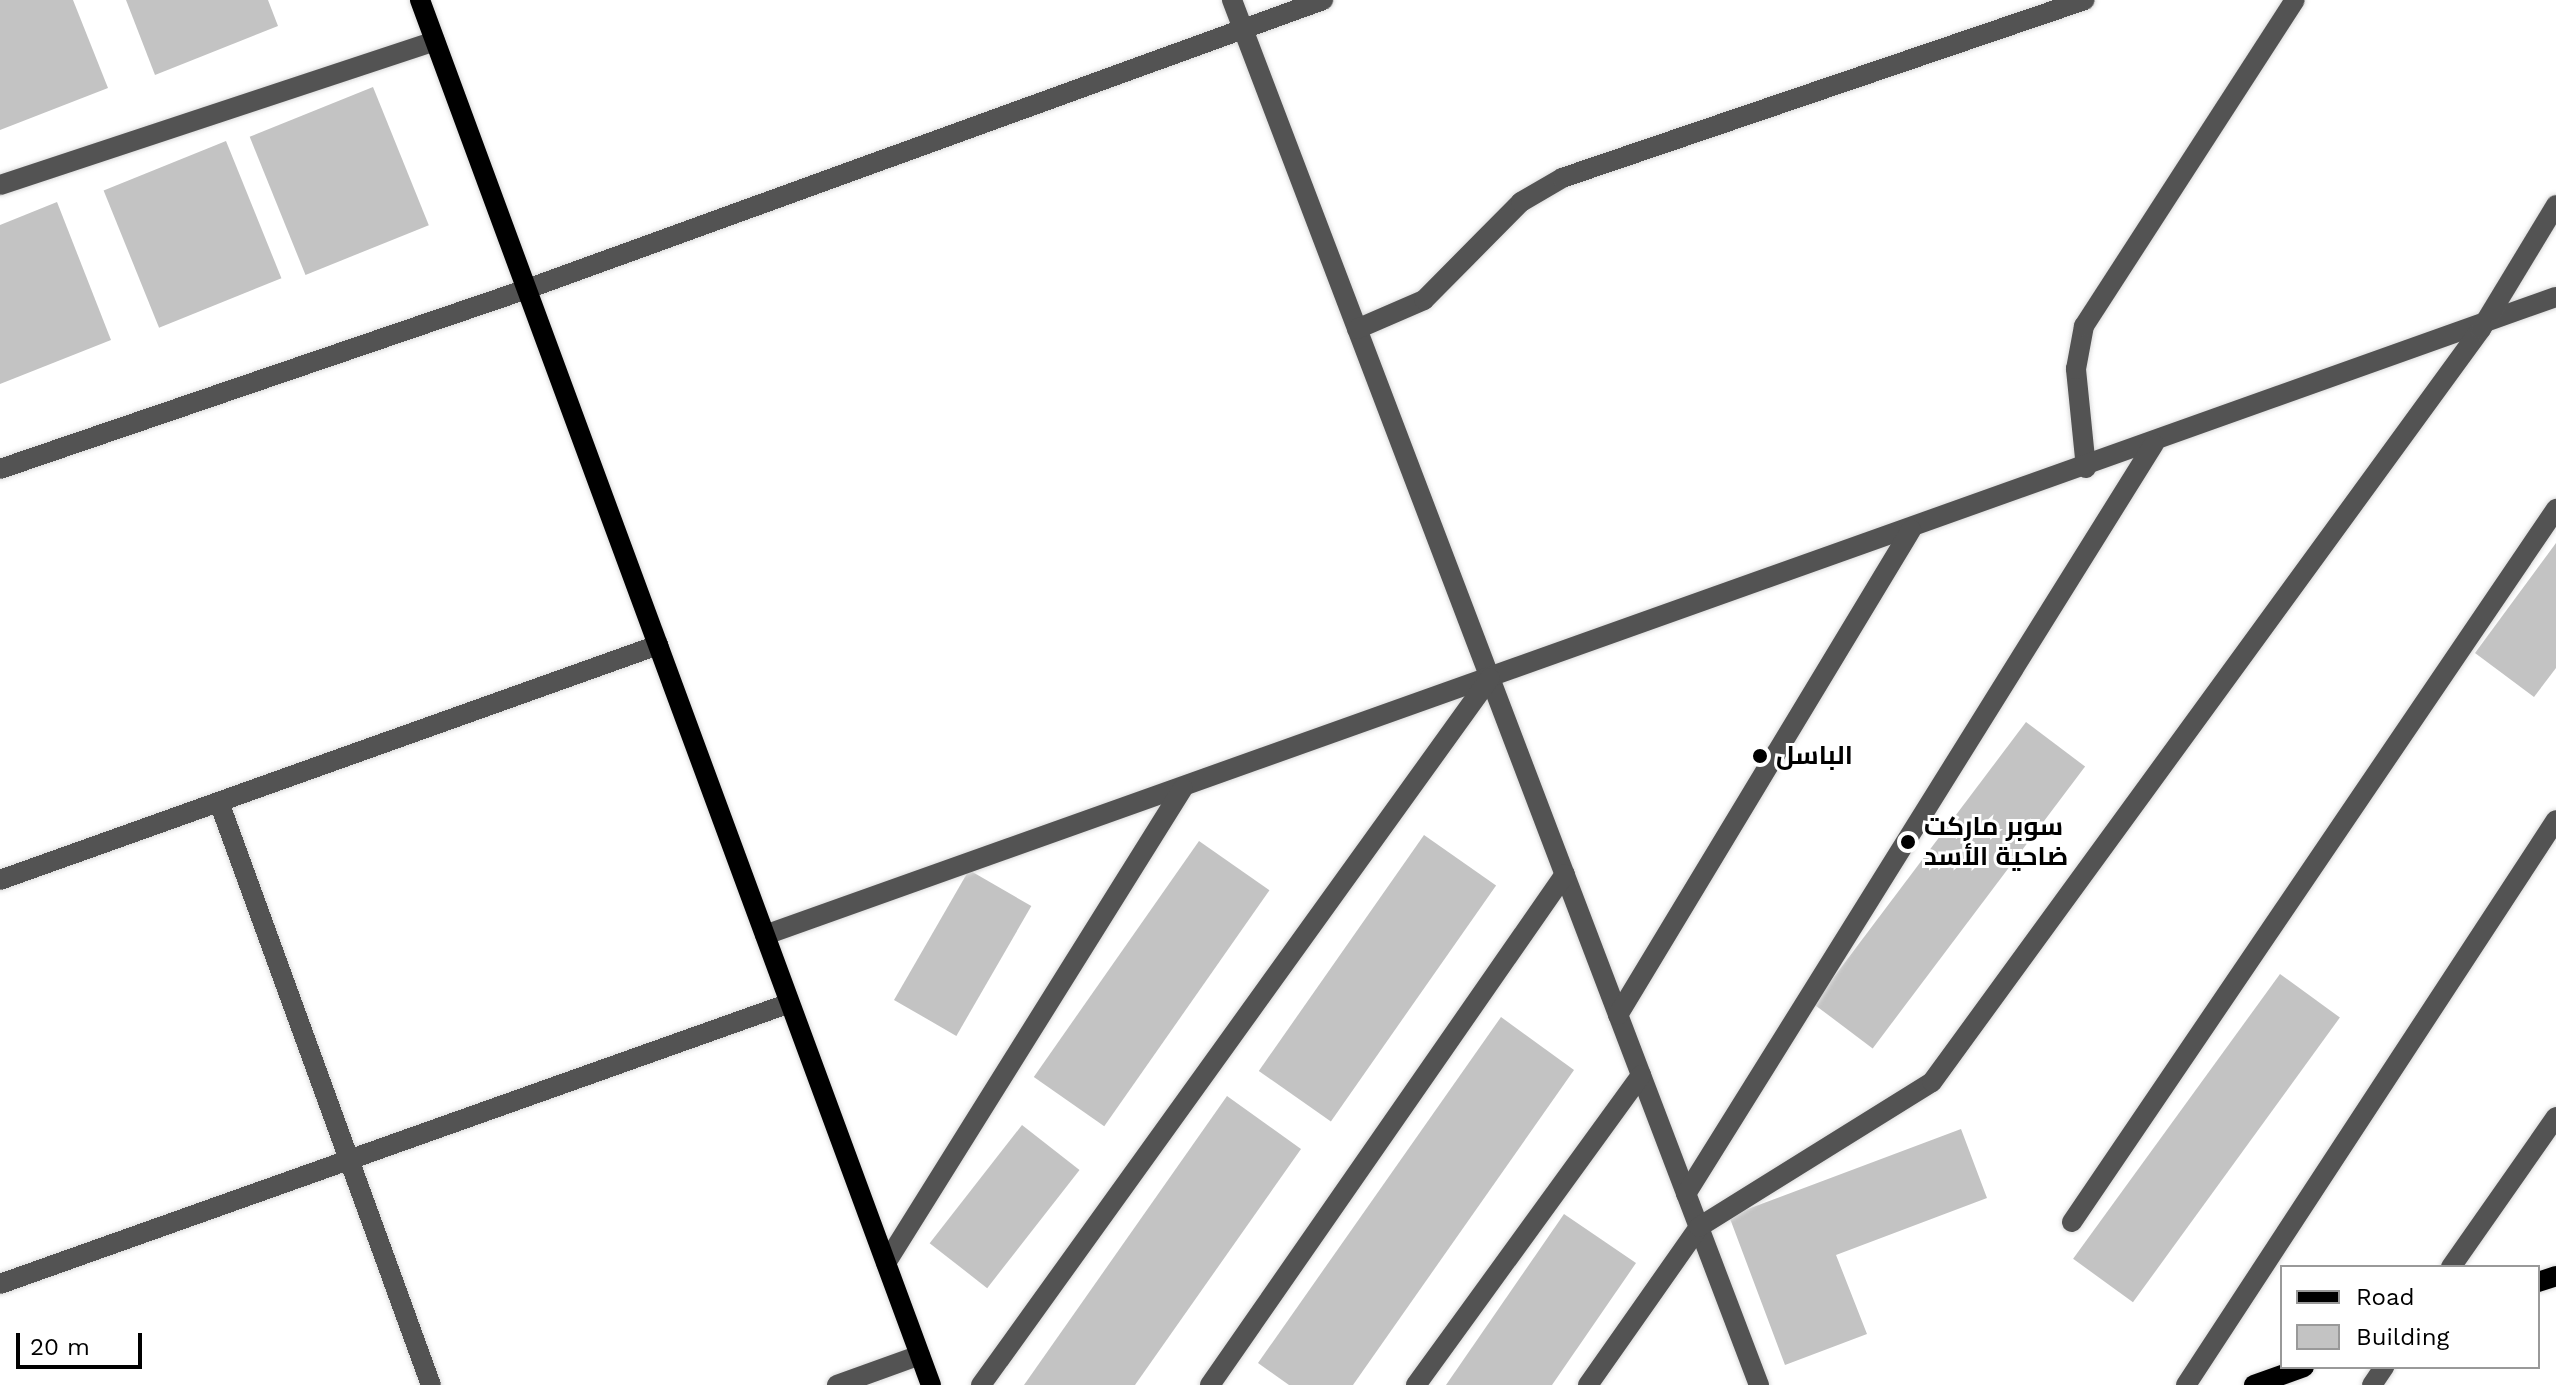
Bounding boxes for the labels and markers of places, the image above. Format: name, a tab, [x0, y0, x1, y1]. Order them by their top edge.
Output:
place label: الباسل	[1776, 740, 1853, 772]
marker: الباسل	[1751, 747, 1769, 765]
place label: سوبر ماركت ضاحية الأسد	[1924, 811, 2068, 872]
marker: سوبر ماركت ضاحية الأسد	[1899, 833, 1917, 851]

